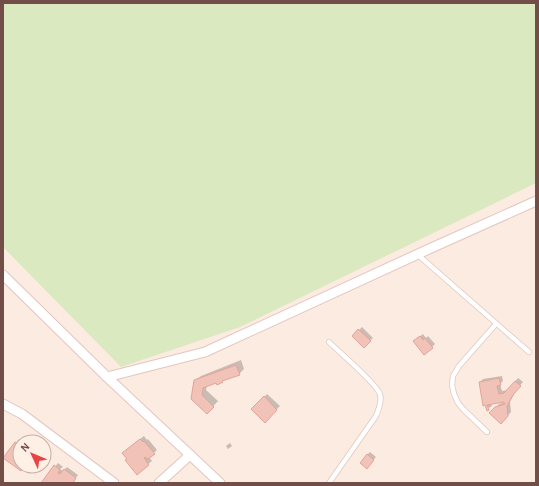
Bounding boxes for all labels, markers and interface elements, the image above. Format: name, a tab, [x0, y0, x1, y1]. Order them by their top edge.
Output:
north arrow	[12, 434, 52, 474]
text: N	[19, 441, 32, 454]

